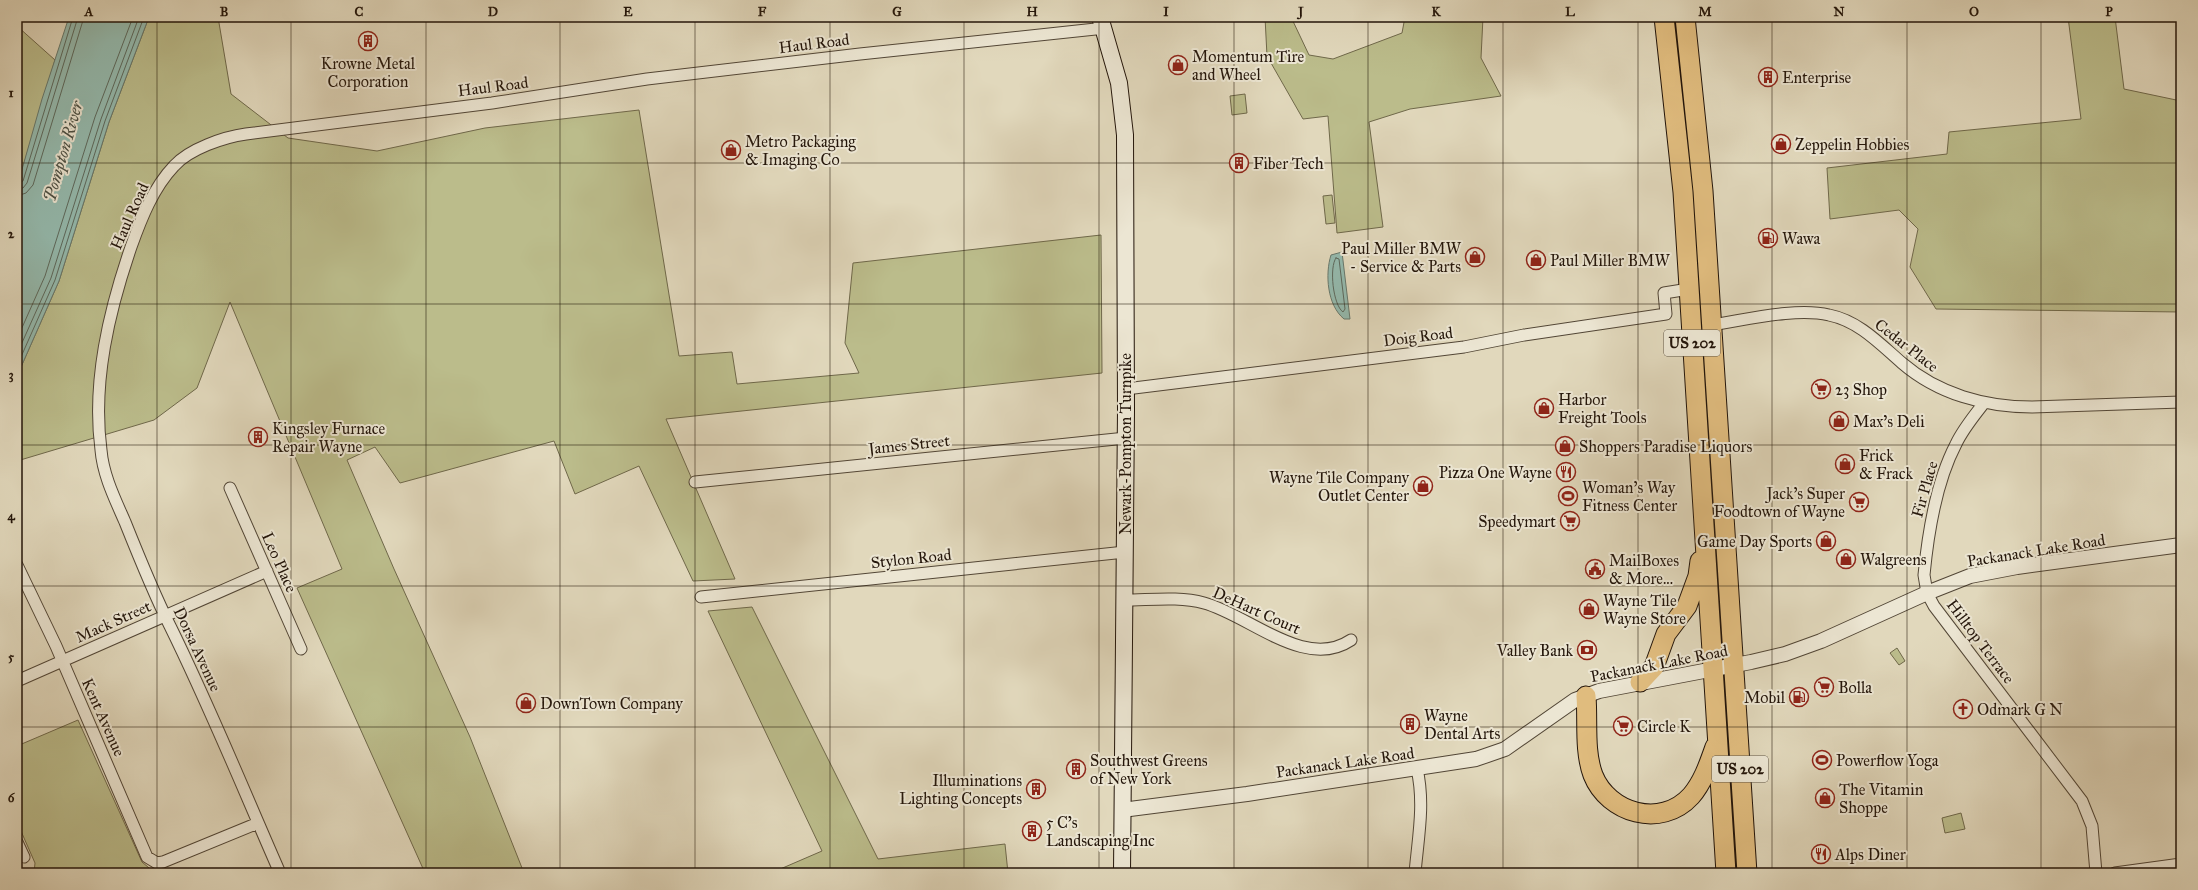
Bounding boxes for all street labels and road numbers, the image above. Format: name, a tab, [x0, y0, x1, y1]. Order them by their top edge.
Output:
street label: Haul Road	[778, 30, 850, 57]
street label: Haul Road	[457, 73, 529, 100]
street label: Haul Road	[106, 180, 153, 252]
street label: Cedar Place	[1871, 315, 1943, 376]
street label: Doig Road	[1382, 323, 1454, 351]
road number: US 202	[1664, 330, 1720, 356]
street label: Newark-Pompton Turnpike	[1116, 353, 1135, 535]
street label: James Street	[865, 431, 951, 459]
street label: Fir Place	[1907, 458, 1942, 520]
street label: Leo Place	[258, 529, 301, 596]
street label: Packanack Lake Road	[1966, 530, 2107, 571]
street label: Stylon Road	[870, 545, 952, 572]
street label: DeHart Court	[1210, 583, 1304, 638]
street label: Hilltop Terrace	[1943, 595, 2019, 687]
street label: Mack Street	[73, 596, 154, 647]
street label: Dorsa Avenue	[170, 604, 225, 695]
street label: Packanack Lake Road	[1589, 641, 1729, 686]
street label: Kent Avenue	[78, 675, 129, 760]
street label: Packanack Lake Road	[1275, 743, 1416, 782]
road number: US 202	[1712, 756, 1768, 782]

